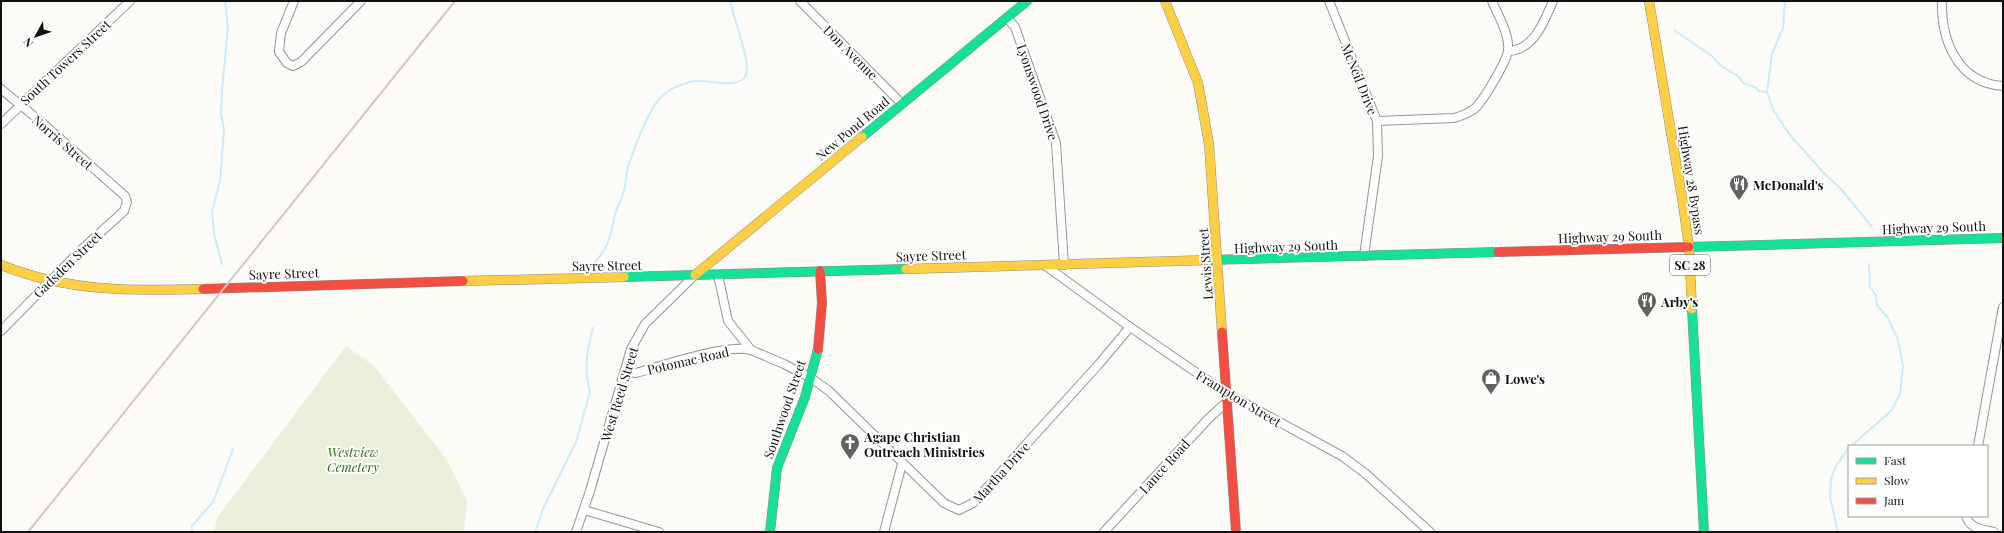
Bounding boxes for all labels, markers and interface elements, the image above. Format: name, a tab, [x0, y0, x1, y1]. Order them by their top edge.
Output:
street label: South Towers Street	[16, 15, 114, 108]
north arrow	[16, 16, 56, 56]
street label: Don Avenue	[820, 21, 882, 83]
text: N	[20, 35, 36, 51]
street label: McNeil Drive	[1338, 41, 1382, 118]
street label: Lyonswood Drive	[1014, 42, 1063, 143]
street label: New Pond Road	[812, 92, 893, 164]
street label: Norris Street	[29, 111, 97, 173]
street label: Highway 28 Bypass	[1675, 124, 1709, 236]
restaurant icon: McDonald's	[1728, 173, 1750, 201]
place label: McDonald's	[1753, 176, 1824, 193]
street label: Highway 29 South	[1882, 217, 1987, 237]
street label: Highway 29 South	[1558, 226, 1663, 246]
street label: Gadsden Street	[29, 227, 105, 301]
street label: Lewis Street	[1194, 227, 1216, 300]
street label: Highway 29 South	[1234, 236, 1339, 256]
street label: Sayre Street	[896, 245, 967, 265]
road number: SC 28	[1670, 255, 1710, 275]
street label: Sayre Street	[572, 256, 643, 274]
street label: Sayre Street	[249, 263, 320, 283]
restaurant icon: Arby's	[1636, 290, 1658, 318]
place label: Arby's	[1660, 293, 1698, 310]
street label: Potomac Road	[645, 342, 731, 378]
street label: West Reed Street	[596, 344, 642, 444]
street label: Southwood Street	[759, 357, 809, 461]
street label: Frampton Street	[1193, 366, 1285, 430]
shop icon: Lowe's	[1480, 367, 1502, 395]
place label: Lowe's	[1505, 370, 1545, 387]
place label: Agape Christian Outreach Ministries	[863, 428, 985, 460]
church icon: Agape Christian Outreach Ministries	[839, 432, 861, 460]
street label: Lance Road	[1135, 435, 1193, 497]
street label: Martha Drive	[969, 437, 1033, 506]
park label: Westview Cemetery	[327, 443, 379, 475]
legend	[1848, 445, 1988, 517]
text: Fast	[1884, 452, 1907, 468]
text: Slow	[1884, 472, 1910, 488]
text: Jam	[1883, 492, 1905, 508]

